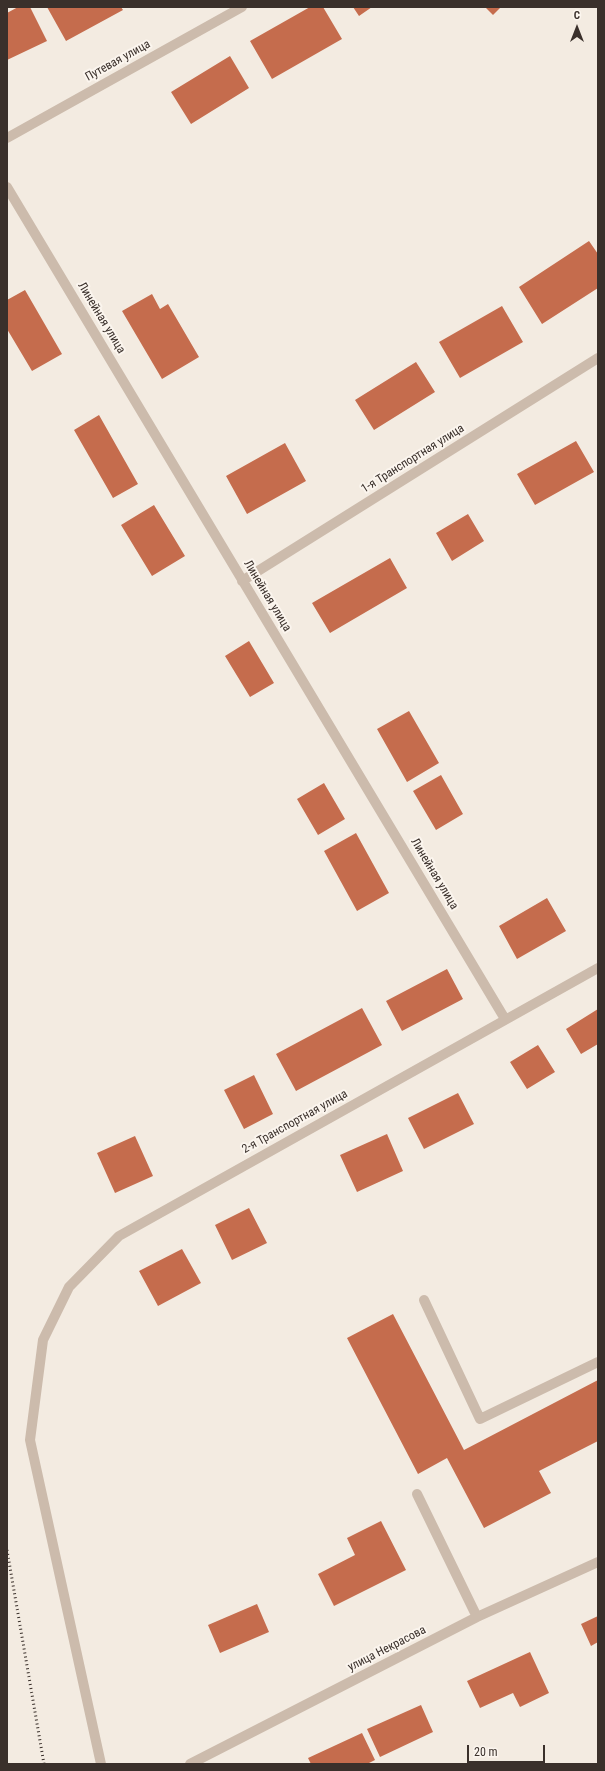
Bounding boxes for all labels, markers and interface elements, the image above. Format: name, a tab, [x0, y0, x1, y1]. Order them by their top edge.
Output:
north arrow	[557, 8, 597, 48]
text: С	[574, 9, 580, 22]
street label: Путевая улица	[83, 37, 153, 85]
street label: Линейная улица	[74, 280, 128, 356]
street label: 1-я Транспортная улица	[359, 422, 467, 496]
street label: Линейная улица	[240, 558, 294, 634]
street label: Линейная улица	[407, 836, 461, 912]
street label: 2-я Транспортная улица	[240, 1087, 350, 1157]
street label: улица Некрасова	[346, 1623, 428, 1675]
scale bar	[469, 1737, 547, 1763]
text: 20 m	[474, 1745, 498, 1759]

